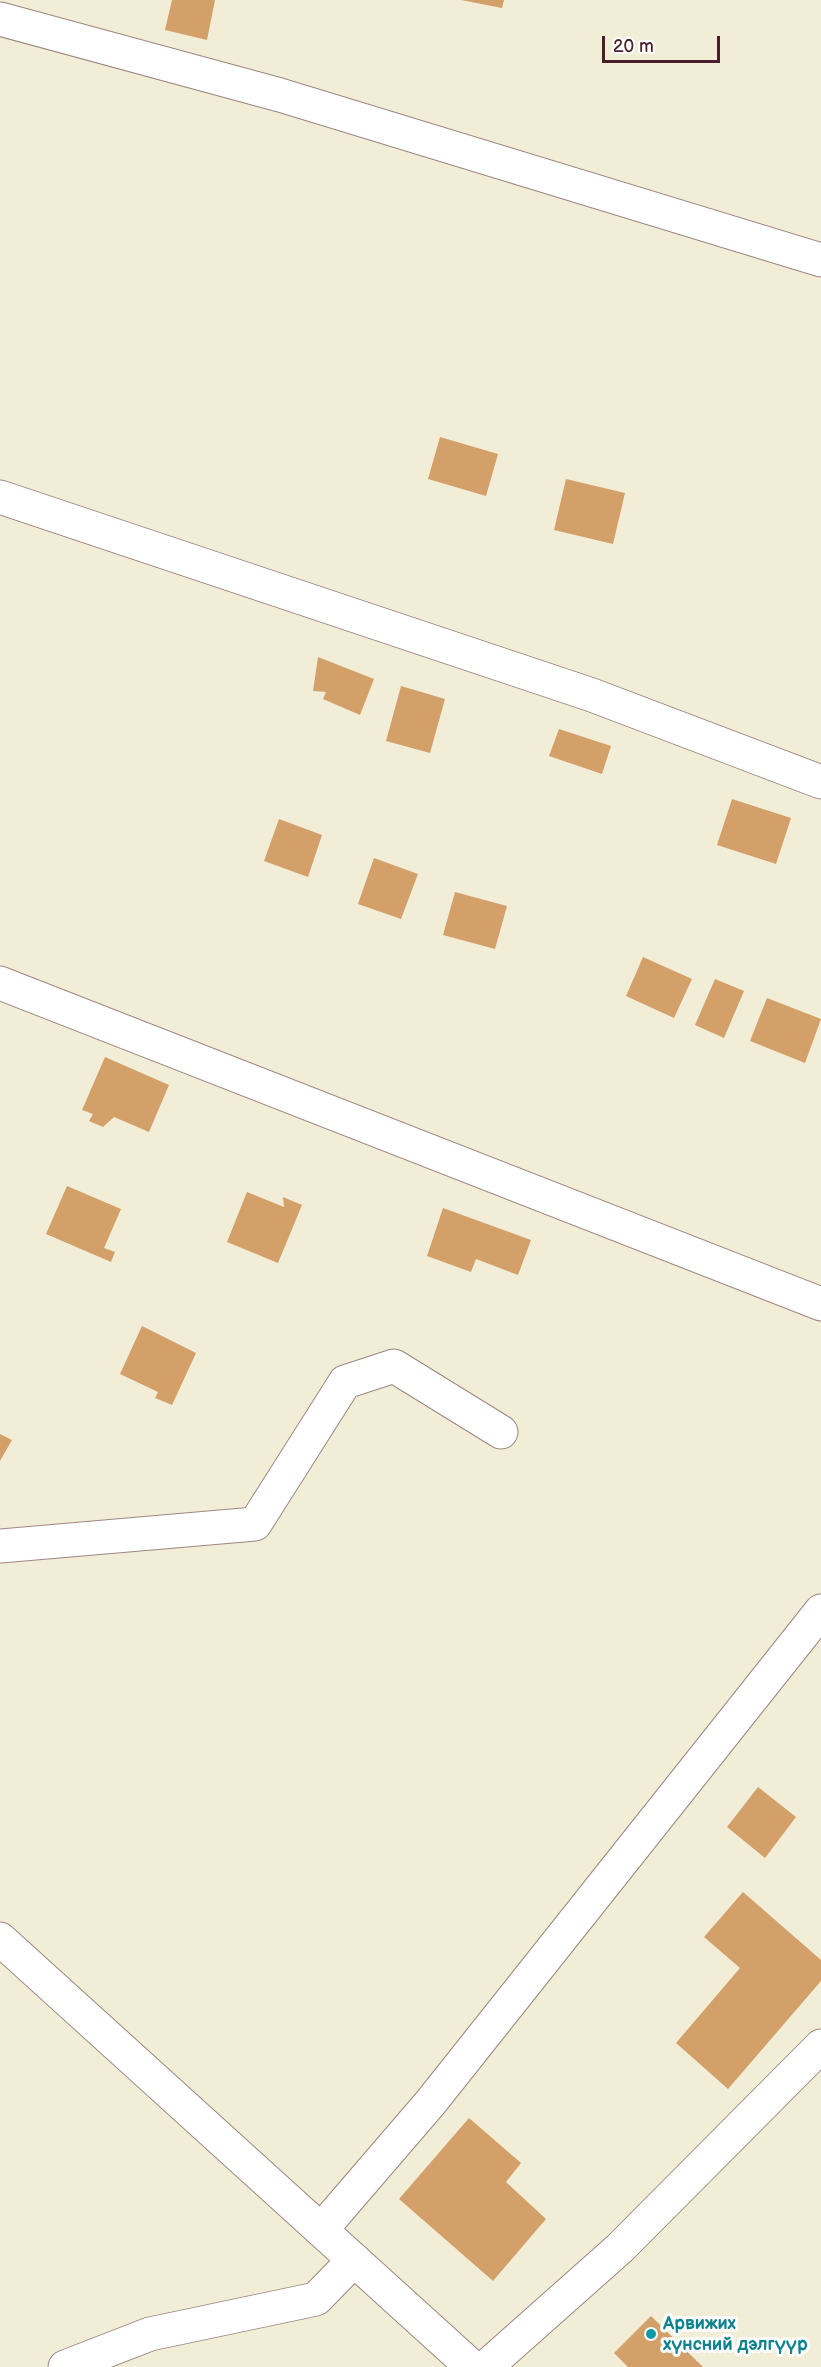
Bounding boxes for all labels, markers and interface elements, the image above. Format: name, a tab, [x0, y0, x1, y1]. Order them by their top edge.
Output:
scale bar	[605, 24, 724, 62]
text: 20 m	[613, 36, 654, 57]
place label: Арвижих хүнсний дэлгүүр	[663, 2313, 808, 2356]
marker: Арвижих хүнсний дэлгүүр	[644, 2327, 658, 2341]

